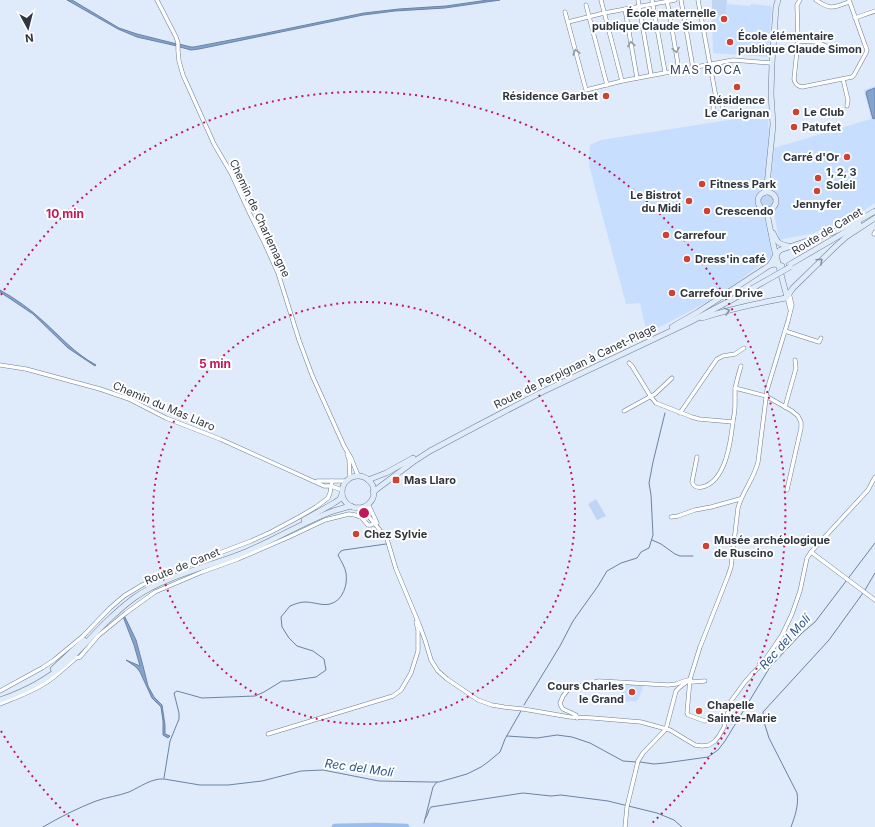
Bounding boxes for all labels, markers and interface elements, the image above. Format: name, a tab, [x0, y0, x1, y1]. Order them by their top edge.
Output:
place label: École maternelle publique Claude Simon	[592, 6, 716, 33]
north arrow	[8, 8, 48, 48]
marker: École maternelle publique Claude Simon	[719, 14, 729, 24]
place label: École élémentaire publique Claude Simon	[738, 29, 862, 56]
text: N	[24, 30, 34, 45]
marker: École élémentaire publique Claude Simon	[725, 37, 735, 47]
one-way arrow	[627, 40, 636, 47]
one-way arrow	[671, 46, 679, 53]
one-way arrow	[572, 49, 581, 56]
district label: MAS ROCA	[670, 62, 742, 77]
marker: Résidence Le Carignan	[732, 82, 742, 92]
place label: Résidence Garbet	[502, 89, 598, 103]
marker: Résidence Garbet	[601, 91, 611, 101]
place label: Résidence Le Carignan	[705, 93, 769, 120]
place label: Le Club	[804, 105, 844, 119]
marker: Le Club	[791, 107, 801, 117]
place label: Patufet	[802, 120, 841, 134]
marker: Patufet	[789, 122, 799, 132]
place label: Carré d'Or	[783, 150, 840, 164]
marker: Carré d'Or	[842, 152, 852, 162]
street label: Chemin de Charlemagne	[226, 157, 294, 279]
place label: 1, 2, 3 Soleil	[826, 165, 857, 192]
marker: 1, 2, 3 Soleil	[813, 173, 823, 183]
place label: Fitness Park	[710, 177, 777, 191]
marker: Fitness Park	[697, 179, 707, 189]
marker: Jennyfer	[812, 186, 822, 196]
place label: Le Bistrot du Midi	[630, 188, 681, 215]
marker: Le Bistrot du Midi	[684, 196, 694, 206]
place label: Jennyfer	[793, 197, 842, 211]
place label: Crescendo	[715, 204, 774, 218]
street label: Route de Canet	[789, 204, 865, 258]
text: 10 min	[46, 206, 84, 221]
marker: Crescendo	[702, 206, 712, 216]
place label: Carrefour	[674, 228, 727, 242]
marker: Carrefour	[661, 230, 671, 240]
place label: Dress'in café	[695, 252, 766, 266]
marker: Dress'in café	[682, 254, 692, 264]
one-way arrow	[816, 259, 823, 266]
place label: Carrefour Drive	[680, 286, 764, 300]
marker: Carrefour Drive	[667, 288, 677, 298]
one-way arrow	[724, 307, 730, 315]
street label: Route de Perpignan à Canet-Plage	[491, 320, 659, 412]
text: 5 min	[199, 356, 231, 371]
street label: Chemin du Mas Llaro	[111, 378, 218, 434]
place label: Mas Llaro	[404, 473, 456, 487]
marker: Mas Llaro	[391, 475, 401, 485]
centre of rings	[357, 506, 371, 520]
place label: Chez Sylvie	[364, 527, 428, 541]
marker: Chez Sylvie	[351, 529, 361, 539]
place label: Musée archéologique de Ruscino	[714, 533, 831, 560]
marker: Musée archéologique de Ruscino	[701, 541, 711, 551]
street label: Route de Canet	[142, 544, 222, 587]
water label: Rec del Molí	[756, 610, 814, 672]
place label: Cours Charles le Grand	[547, 679, 624, 706]
marker: Cours Charles le Grand	[627, 687, 637, 697]
place label: Chapelle Sainte-Marie	[707, 698, 777, 725]
marker: Chapelle Sainte-Marie	[694, 706, 704, 716]
water label: Rec del Molí	[324, 755, 395, 780]

